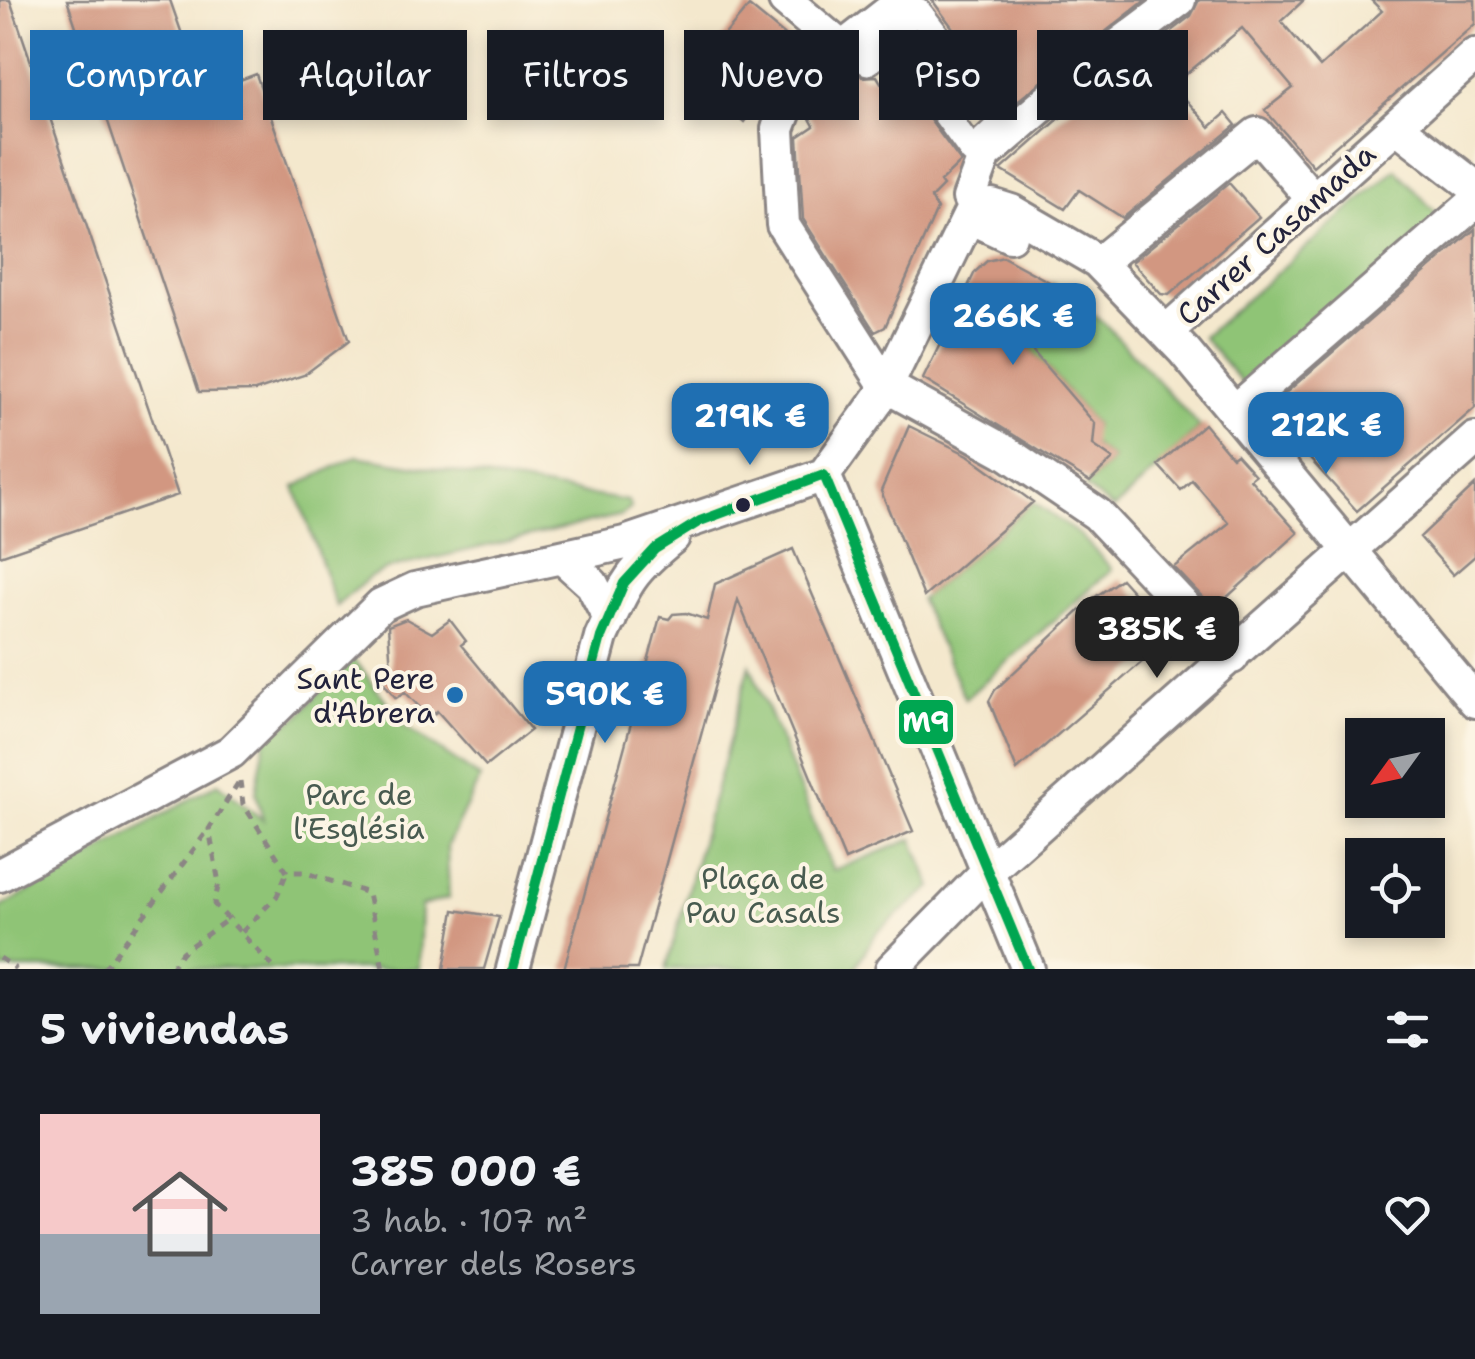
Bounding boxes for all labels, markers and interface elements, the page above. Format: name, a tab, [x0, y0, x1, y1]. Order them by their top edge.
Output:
chip: Comprar	[30, 30, 243, 120]
chip: Alquilar	[263, 30, 467, 120]
chip: Filtros	[487, 30, 664, 120]
chip: Nuevo	[684, 30, 859, 120]
chip: Piso	[879, 30, 1017, 120]
chip: Casa	[1037, 30, 1188, 120]
street label: Carrer Casamada	[1168, 133, 1384, 334]
pin: 266K €	[932, 283, 1094, 368]
text: 266K €	[952, 294, 1074, 337]
pin: 219K €	[669, 383, 831, 468]
pin: 212K €	[1245, 392, 1407, 477]
text: 219K €	[694, 394, 806, 437]
text: 212K €	[1270, 403, 1382, 446]
unlabelled marker	[733, 495, 753, 515]
pin: 385K €	[1076, 596, 1238, 681]
text: 385K €	[1097, 607, 1217, 650]
place label: Sant Pere d'Abrera	[297, 658, 435, 733]
pin: 590K €	[524, 661, 686, 746]
text: 590K €	[546, 672, 665, 715]
marker: Sant Pere d'Abrera	[444, 684, 466, 706]
line badge: M9	[897, 698, 955, 746]
text: M9	[902, 703, 950, 741]
north arrow	[1345, 718, 1445, 818]
map controls	[1345, 718, 1445, 938]
park label: Parc de l'Església	[293, 774, 425, 849]
button: locate	[1345, 838, 1445, 938]
park label: Plaça de Pau Casals	[685, 858, 841, 933]
text: 5 viviendas	[40, 1001, 289, 1057]
icon: filters	[1380, 1002, 1435, 1057]
text: 385 000 €	[350, 1143, 581, 1199]
icon: home	[120, 1154, 240, 1274]
icon: heart	[1380, 1187, 1435, 1242]
text: 3 hab. · 107 m²	[350, 1199, 588, 1242]
text: Carrer dels Rosers	[350, 1242, 637, 1285]

